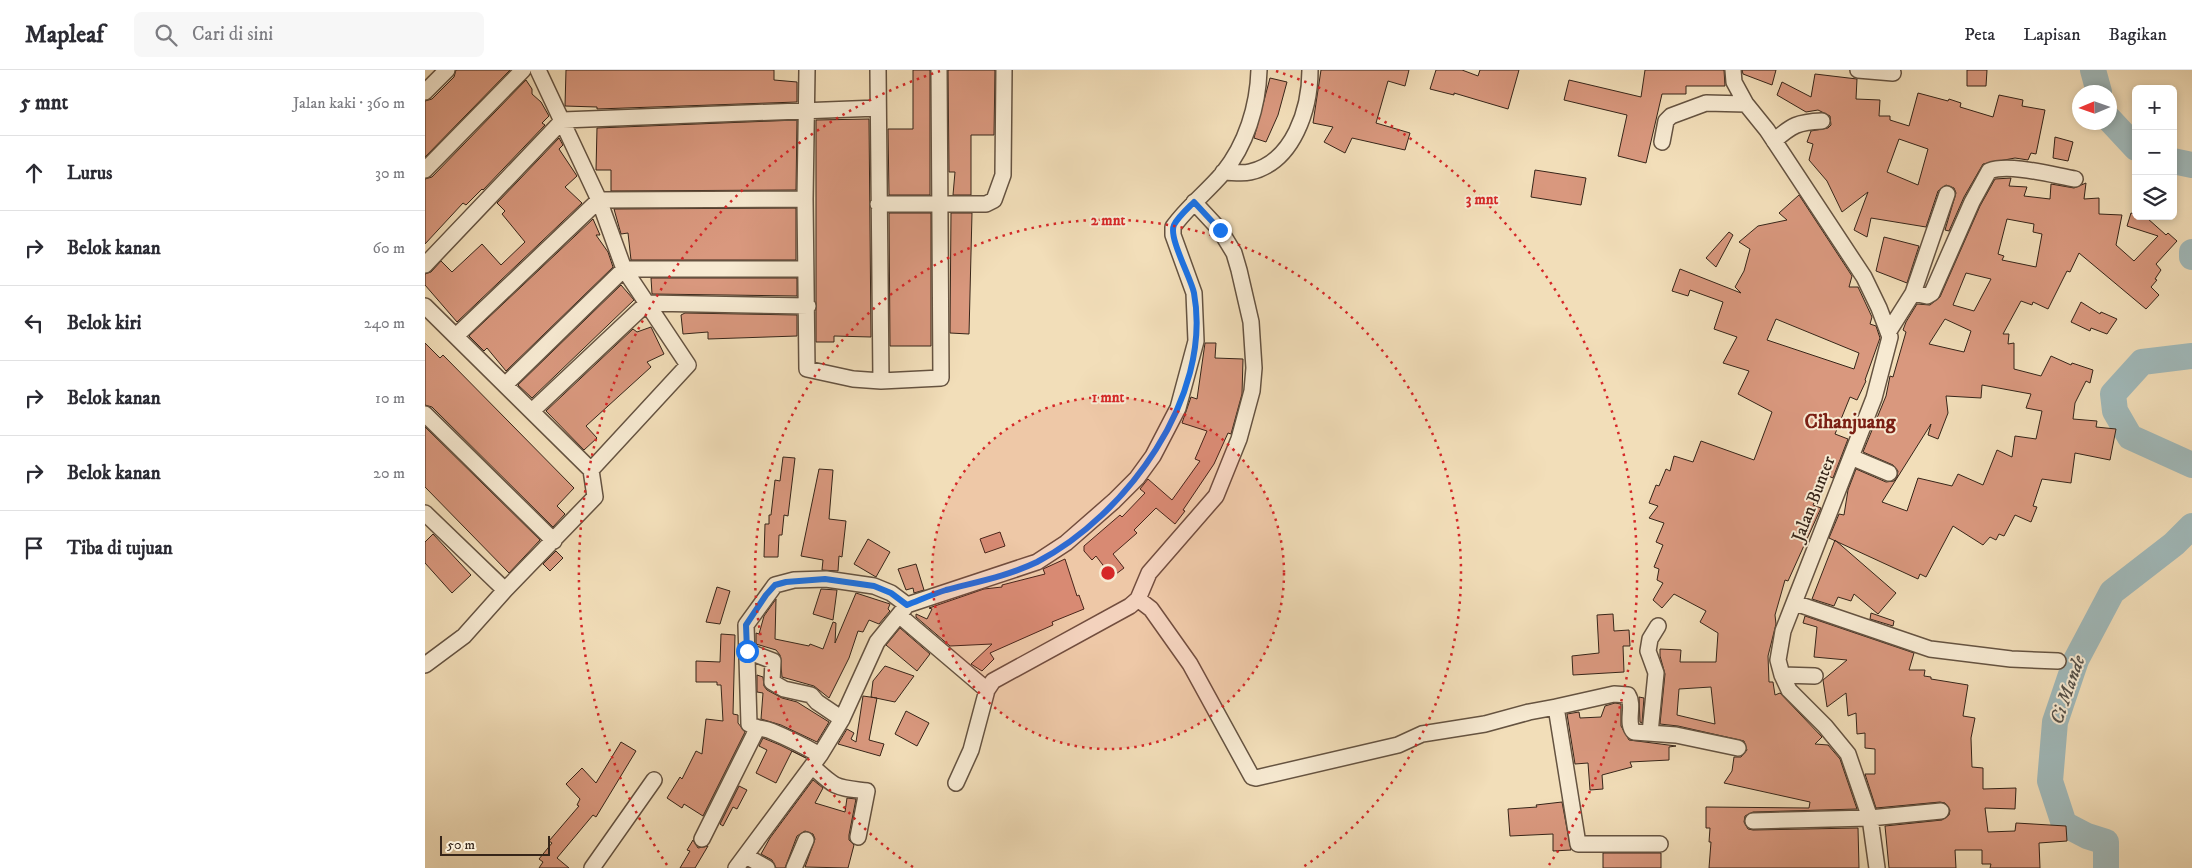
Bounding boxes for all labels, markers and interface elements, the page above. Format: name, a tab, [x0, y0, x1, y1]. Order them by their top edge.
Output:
search box	[134, 12, 484, 57]
text: Mapleaf	[25, 20, 104, 50]
icon: search	[152, 21, 180, 49]
text: Cari di sini	[192, 23, 273, 46]
text: Peta	[1964, 24, 1995, 46]
text: Lapisan	[2023, 24, 2081, 46]
text: Bagikan	[2109, 24, 2167, 46]
north arrow	[2072, 85, 2117, 130]
map controls	[2132, 85, 2177, 220]
button: +	[2132, 85, 2177, 130]
text: 5 mnt	[20, 90, 68, 116]
text: Jalan kaki · 360 m	[293, 93, 405, 113]
button: −	[2132, 130, 2177, 175]
icon: ahead	[20, 159, 48, 187]
text: Lurus	[67, 162, 112, 185]
text: 30 m	[375, 163, 405, 183]
button: layers	[2132, 175, 2177, 220]
text: 3 mnt	[1466, 190, 1499, 209]
text: 2 mnt	[1091, 211, 1125, 230]
route end	[1209, 219, 1232, 242]
icon: right	[20, 234, 48, 262]
text: Belok kanan	[67, 237, 161, 260]
text: 60 m	[373, 238, 405, 258]
icon: left	[20, 309, 48, 337]
text: Belok kiri	[67, 312, 141, 335]
text: 240 m	[364, 313, 405, 333]
icon: right	[20, 384, 48, 412]
text: Belok kanan	[67, 387, 161, 410]
text: 10 m	[375, 388, 405, 408]
text: 1 mnt	[1092, 388, 1124, 407]
district label: Cihanjuang	[1805, 410, 1897, 435]
street label: Jalan Bunter	[1787, 453, 1841, 547]
icon: right	[20, 459, 48, 487]
text: Belok kanan	[67, 462, 161, 485]
text: 20 m	[373, 463, 405, 483]
icon: arrive	[20, 534, 48, 562]
text: Tiba di tujuan	[67, 537, 173, 560]
centre of rings	[1099, 564, 1117, 582]
route start	[736, 640, 759, 663]
water label: Ci Mande	[2046, 652, 2091, 727]
scale bar	[440, 833, 550, 856]
text: 50 m	[447, 836, 475, 854]

